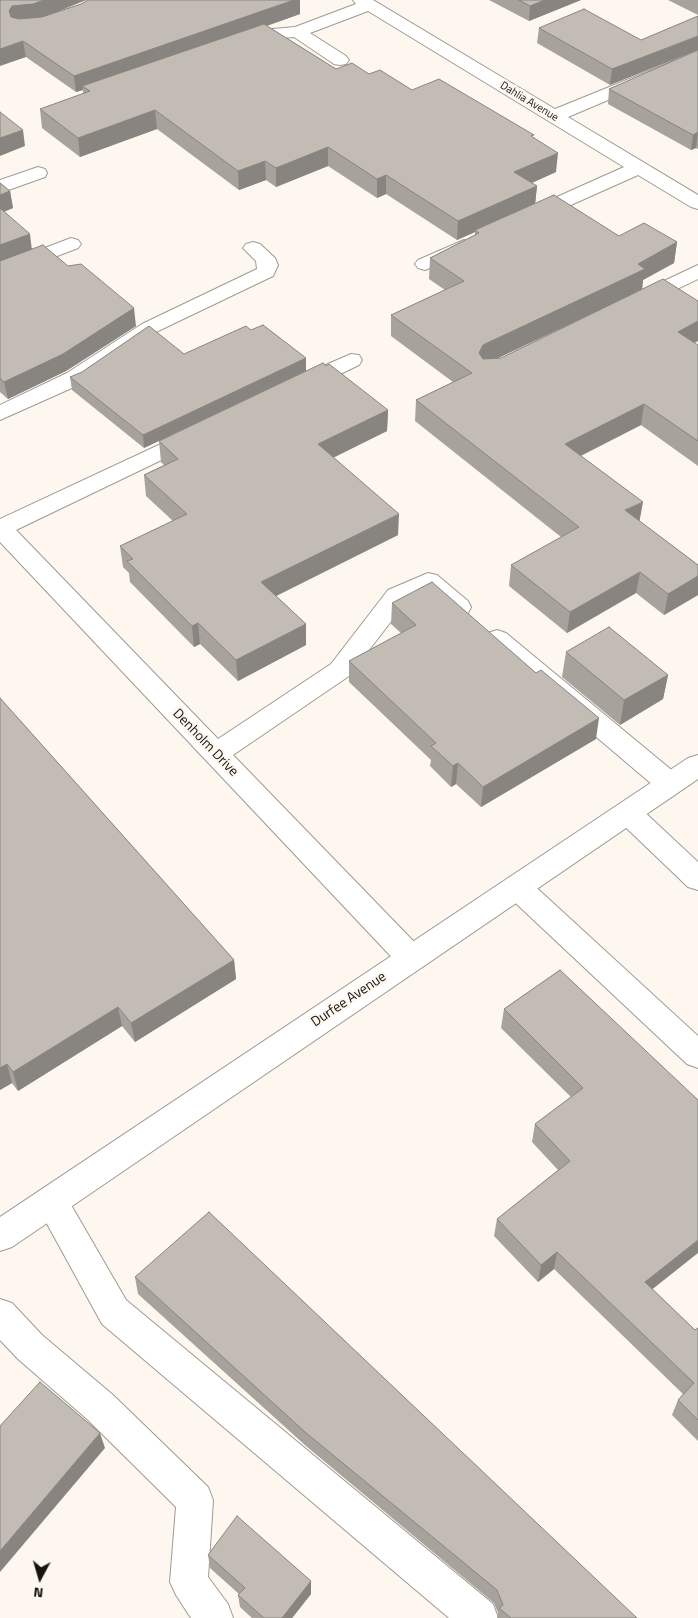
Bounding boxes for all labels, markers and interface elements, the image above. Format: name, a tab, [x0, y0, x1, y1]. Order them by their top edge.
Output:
street label: Dahlia Avenue	[497, 79, 561, 125]
street label: Denholm Drive	[169, 706, 241, 780]
street label: Durfee Avenue	[308, 969, 390, 1031]
north arrow	[15, 1553, 65, 1603]
text: N	[32, 1582, 44, 1604]

